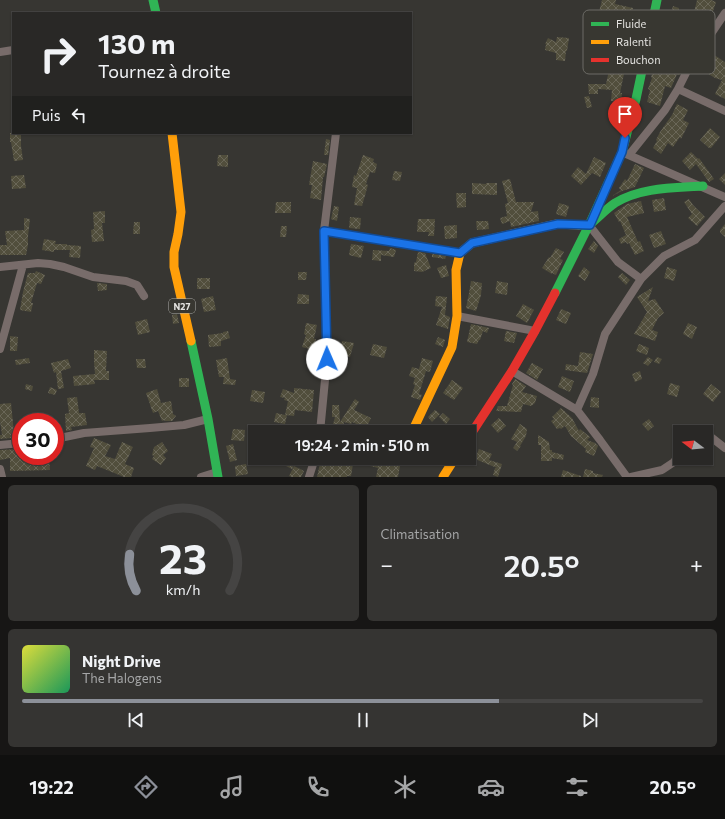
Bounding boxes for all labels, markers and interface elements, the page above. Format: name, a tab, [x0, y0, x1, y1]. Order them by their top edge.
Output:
legend	[583, 10, 715, 74]
text: Fluide	[616, 17, 646, 30]
text: 130 m	[98, 26, 175, 60]
icon: right	[32, 28, 84, 80]
text: Ralenti	[616, 35, 652, 48]
text: Bouchon	[616, 53, 660, 66]
text: Tournez à droite	[98, 60, 231, 82]
pin	[608, 97, 642, 138]
icon: arrive	[614, 103, 636, 125]
icon: left	[68, 104, 90, 126]
text: Puis	[32, 106, 60, 124]
road number: N27	[169, 299, 195, 313]
position arrow	[306, 338, 348, 380]
speed limit sign: 30	[12, 413, 64, 465]
north arrow	[673, 425, 713, 465]
map controls	[673, 425, 713, 465]
text: 19:24 · 2 min · 510 m	[295, 436, 429, 454]
text: Climatisation	[381, 526, 459, 542]
text: 23	[159, 532, 207, 583]
text: 20.5°	[504, 546, 580, 583]
text: −	[381, 551, 393, 578]
text: +	[690, 551, 703, 578]
text: km/h	[166, 580, 201, 598]
text: Night Drive	[82, 652, 161, 670]
text: The Halogens	[82, 670, 162, 686]
icon: previous	[125, 709, 147, 731]
icon: pause	[352, 709, 374, 731]
icon: next	[579, 709, 601, 731]
icon: directions	[132, 773, 160, 801]
icon: music	[218, 773, 246, 801]
icon: phone	[304, 773, 332, 801]
icon: climate	[391, 773, 419, 801]
icon: car	[477, 773, 505, 801]
icon: filters	[563, 773, 591, 801]
text: 19:22	[29, 776, 74, 798]
text: 20.5°	[650, 776, 696, 798]

